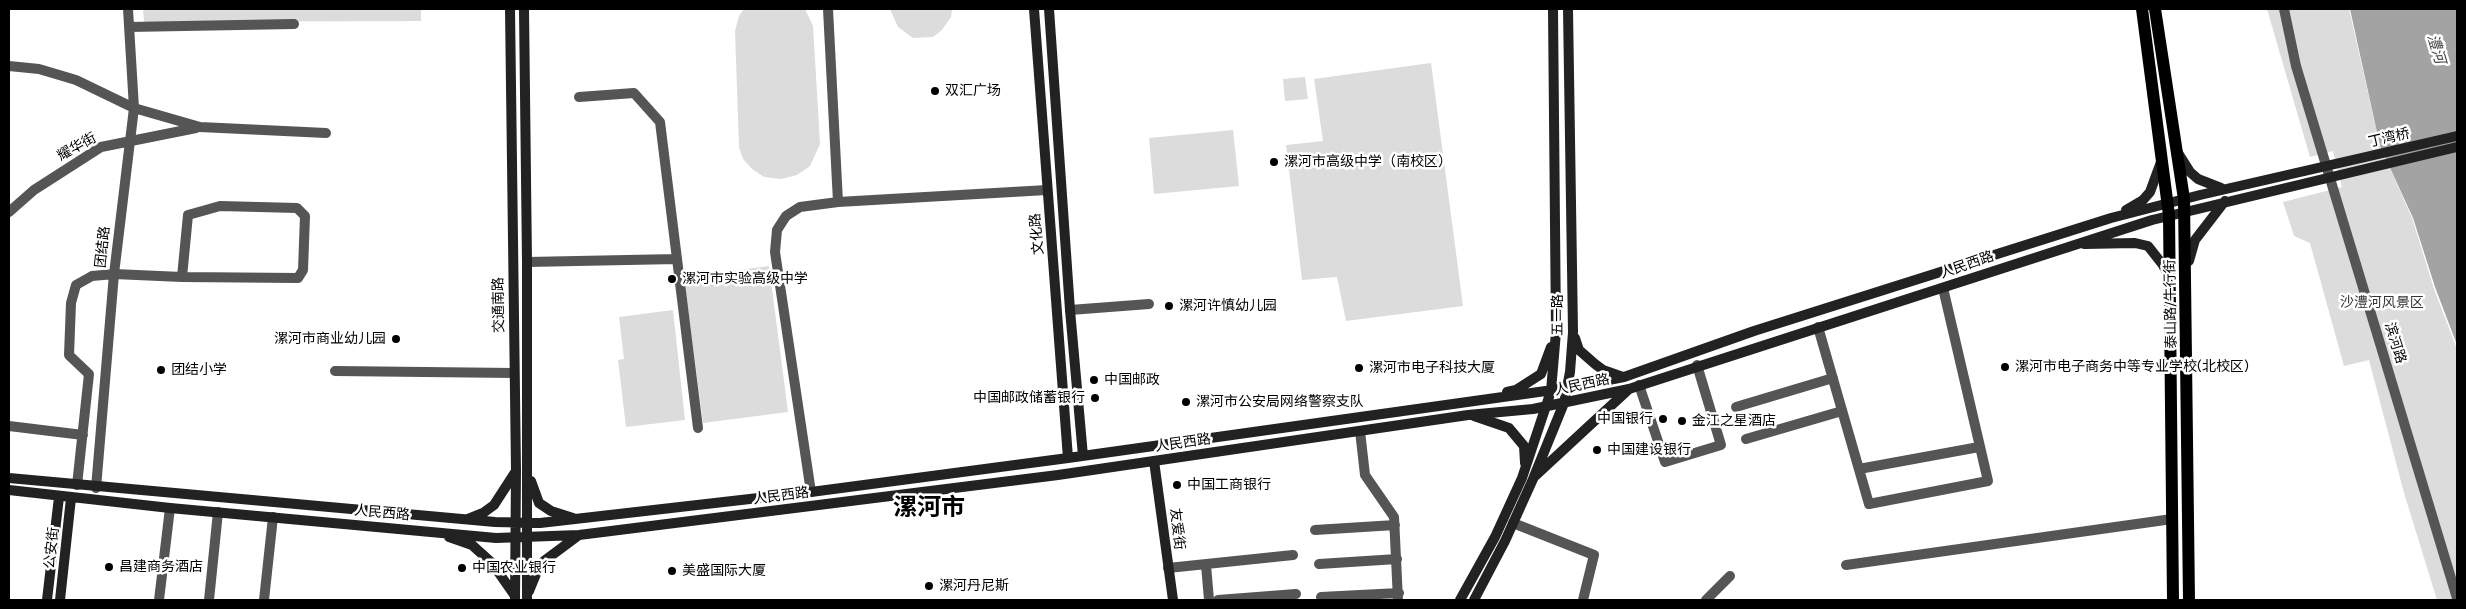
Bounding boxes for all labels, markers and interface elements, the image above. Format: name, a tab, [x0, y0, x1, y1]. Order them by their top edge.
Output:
water label: 澧河	[2423, 32, 2449, 66]
place label: 双汇广场	[945, 83, 1001, 99]
marker: 双汇广场	[929, 85, 941, 97]
street label: 丁湾桥	[2367, 125, 2411, 151]
street label: 耀华街	[55, 129, 99, 165]
place label: 漯河市高级中学（南校区）	[1284, 154, 1452, 170]
marker: 漯河市高级中学（南校区）	[1268, 156, 1280, 168]
street label: 文化路	[1027, 212, 1047, 256]
street label: 团结路	[92, 225, 114, 269]
street label: 人民西路	[1938, 248, 1996, 282]
street label: 泰山路/牛行街	[2162, 259, 2180, 349]
place label: 漯河市实验高级中学	[682, 271, 808, 287]
marker: 漯河市实验高级中学	[666, 273, 678, 285]
street label: 交通南路	[490, 277, 508, 333]
street label: 五一路	[1550, 294, 1566, 336]
park label: 沙澧河风景区	[2340, 295, 2424, 311]
place label: 漯河许慎幼儿园	[1179, 298, 1277, 314]
marker: 漯河许慎幼儿园	[1163, 300, 1175, 312]
street label: 滨河路	[2381, 320, 2409, 366]
place label: 漯河市商业幼儿园	[274, 331, 386, 347]
marker: 漯河市商业幼儿园	[390, 333, 402, 345]
place label: 漯河市电子商务中等专业学校(北校区)	[2015, 359, 2249, 375]
place label: 漯河市电子科技大厦	[1369, 360, 1495, 376]
marker: 漯河市电子商务中等专业学校(北校区)	[1999, 361, 2011, 373]
place label: 团结小学	[171, 362, 227, 378]
marker: 漯河市电子科技大厦	[1353, 362, 1365, 374]
marker: 团结小学	[155, 364, 167, 376]
street label: 人民西路	[1553, 371, 1611, 399]
place label: 中国邮政	[1104, 372, 1160, 388]
marker: 中国邮政	[1088, 374, 1100, 386]
place label: 中国邮政储蓄银行	[973, 390, 1085, 406]
marker: 中国邮政储蓄银行	[1089, 392, 1101, 404]
place label: 漯河市公安局网络警察支队	[1196, 394, 1364, 410]
marker: 漯河市公安局网络警察支队	[1180, 396, 1192, 408]
place label: 中国银行	[1597, 411, 1653, 427]
marker: 中国银行	[1657, 413, 1669, 425]
place label: 金江之星酒店	[1692, 413, 1776, 429]
marker: 金江之星酒店	[1676, 415, 1688, 427]
street label: 人民西路	[1154, 431, 1212, 455]
place label: 中国建设银行	[1607, 442, 1691, 458]
marker: 中国建设银行	[1591, 444, 1603, 456]
place label: 中国工商银行	[1187, 477, 1271, 493]
marker: 中国工商银行	[1171, 479, 1183, 491]
street label: 人民西路	[752, 484, 810, 508]
district label: 漯河市	[893, 494, 965, 522]
street label: 人民西路	[353, 502, 411, 524]
street label: 友爱街	[1166, 507, 1188, 551]
street label: 公安街	[41, 526, 63, 570]
place label: 昌建商务酒店	[119, 559, 203, 575]
place label: 中国农业银行	[472, 560, 556, 576]
marker: 昌建商务酒店	[103, 561, 115, 573]
marker: 中国农业银行	[456, 562, 468, 574]
place label: 美盛国际大厦	[682, 563, 766, 579]
marker: 美盛国际大厦	[666, 565, 678, 577]
place label: 漯河丹尼斯	[939, 578, 1009, 594]
marker: 漯河丹尼斯	[923, 580, 935, 592]

